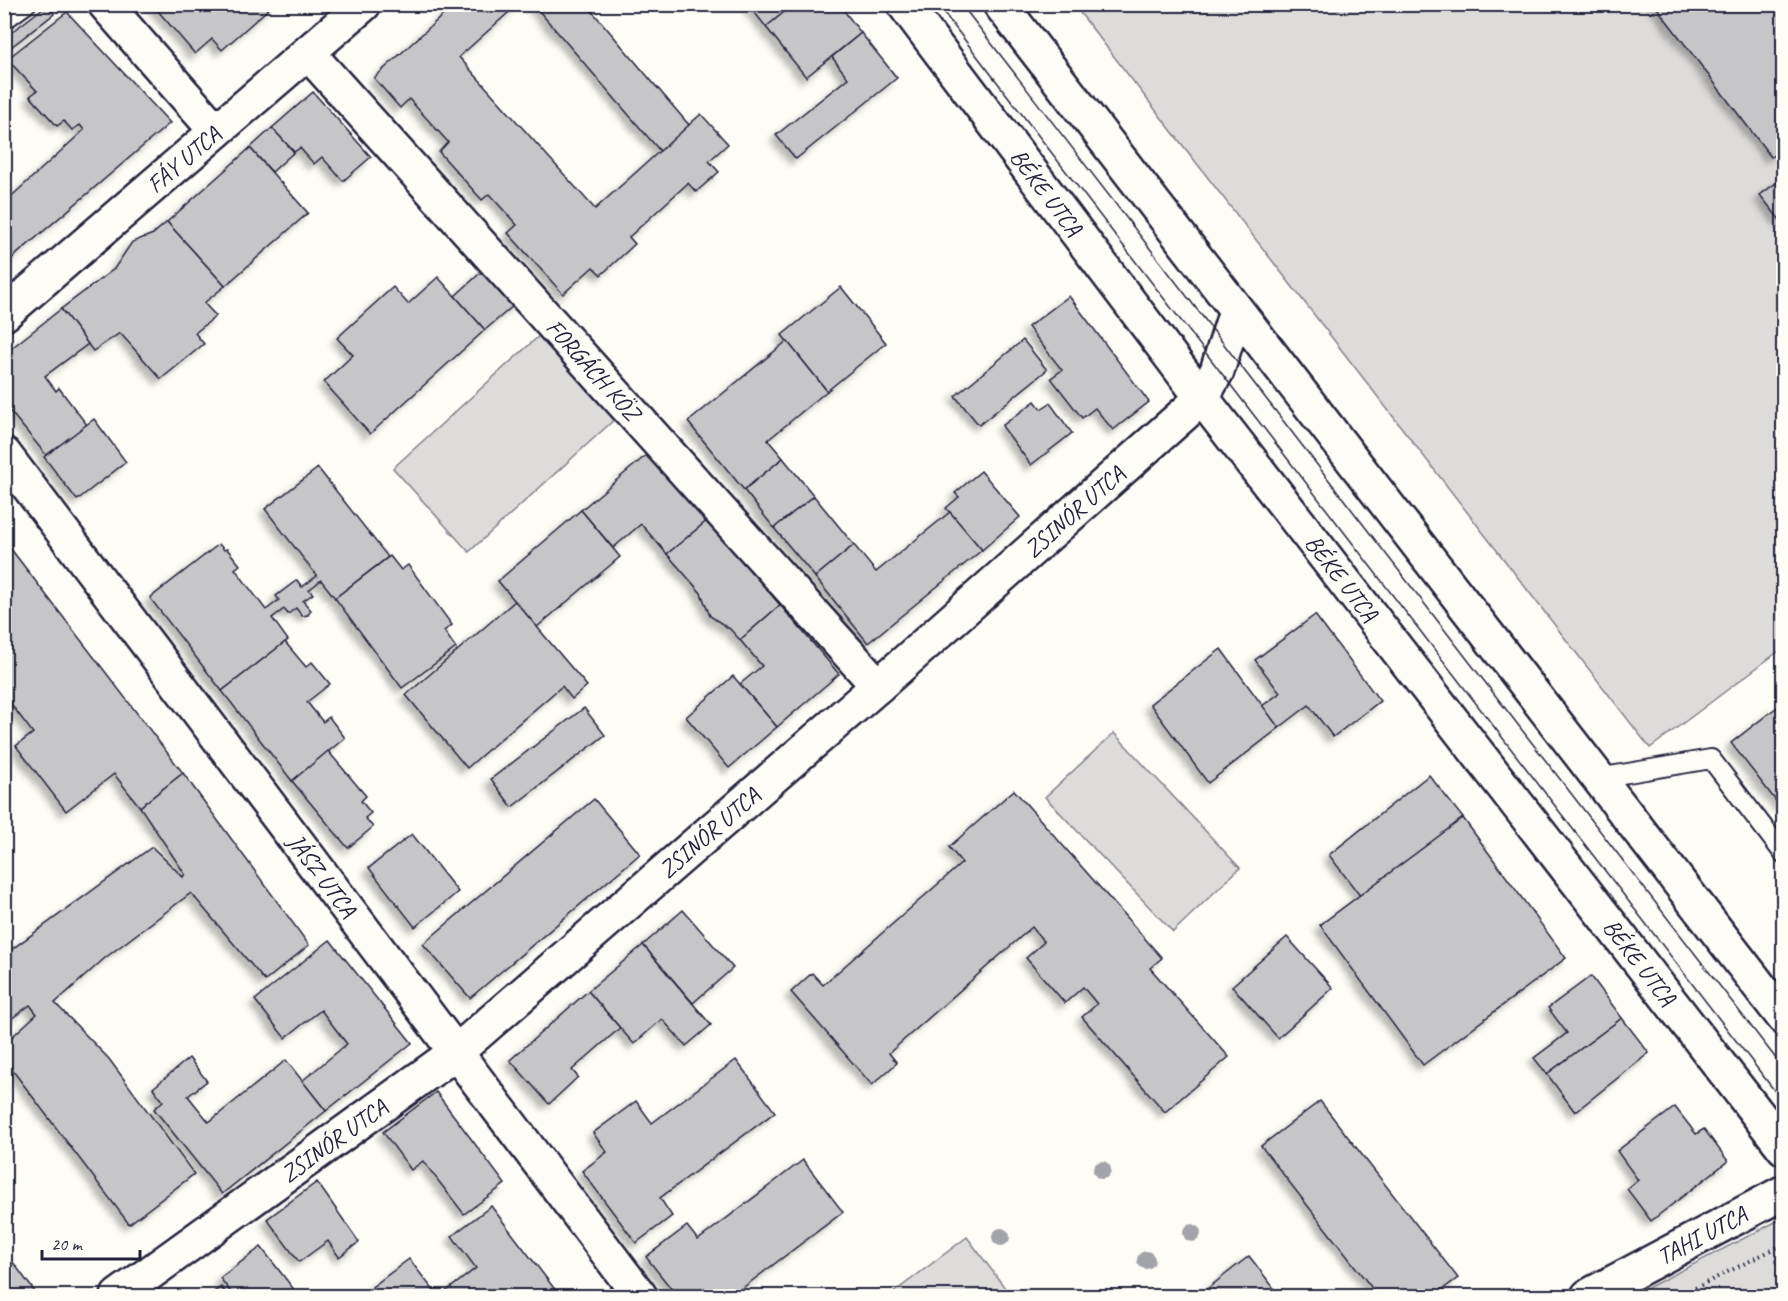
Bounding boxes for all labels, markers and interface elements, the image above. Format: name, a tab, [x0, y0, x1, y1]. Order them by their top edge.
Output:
street label: FÁY UTCA	[141, 119, 227, 199]
street label: BÉKE UTCA	[1004, 143, 1090, 243]
street label: FORGÁCH KÖZ	[540, 313, 649, 429]
street label: ZSINÓR UTCA	[1018, 458, 1131, 564]
street label: BÉKE UTCA	[1299, 529, 1385, 628]
street label: ZSINÓR UTCA	[652, 780, 767, 885]
street label: JÁSZ UTCA	[280, 827, 364, 924]
street label: BÉKE UTCA	[1597, 913, 1683, 1012]
street label: ZSINÓR UTCA	[275, 1091, 394, 1189]
street label: TAHI UTCA	[1652, 1199, 1753, 1272]
scale bar	[42, 1223, 140, 1261]
text: 20 m	[51, 1233, 84, 1255]

